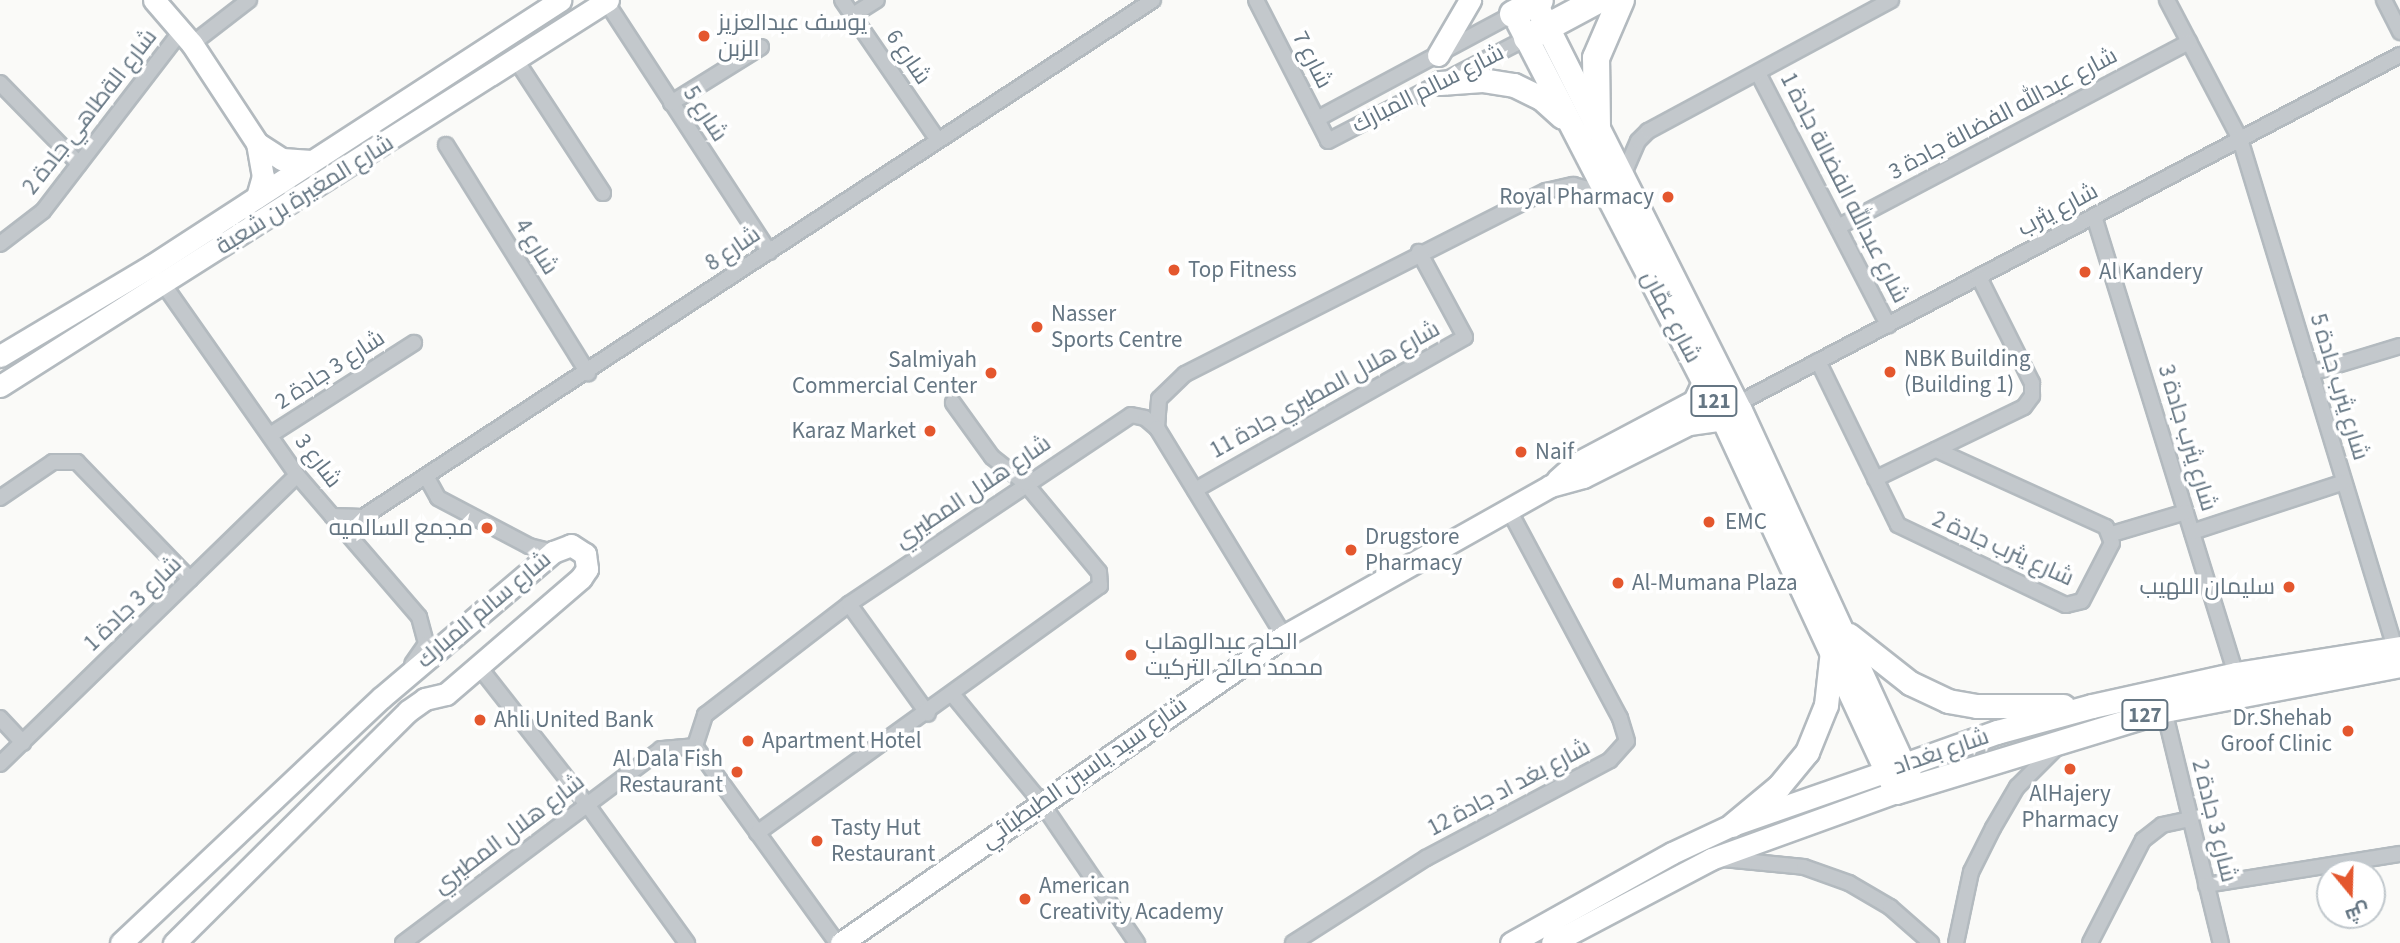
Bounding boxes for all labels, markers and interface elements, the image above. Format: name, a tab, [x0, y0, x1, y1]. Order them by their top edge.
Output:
place label: يوسف عبدالعزيز الزبن	[718, 9, 867, 63]
street label: شارع الةطاهي جادة 2	[17, 24, 163, 200]
street label: شارع 6	[880, 24, 936, 90]
street label: شارع 7	[1286, 27, 1338, 93]
marker: يوسف عبدالعزيز الزبن	[696, 28, 712, 44]
street label: شارع سالم المبارك	[1347, 39, 1509, 139]
street label: شارع عبدالله الفضالة جادة 3	[1884, 42, 2122, 186]
street label: شارع عبدالله الفضالة جادة 1	[1774, 68, 1914, 308]
street label: شارع 5	[677, 81, 733, 147]
street label: شارع المغيرة بن شعبة	[211, 129, 399, 261]
street label: شارع يثرب	[2013, 177, 2103, 243]
place label: Royal Pharmacy	[1499, 183, 1654, 211]
marker: Royal Pharmacy	[1660, 189, 1676, 205]
street label: شارع 4	[508, 214, 564, 280]
street label: شارع 8	[700, 221, 766, 277]
place label: Top Fitness	[1188, 256, 1297, 284]
place label: Al Kandery	[2099, 258, 2203, 286]
marker: Top Fitness	[1166, 262, 1182, 278]
marker: Al Kandery	[2077, 264, 2093, 280]
street label: شارع عمّان	[1635, 266, 1707, 368]
place label: Nasser Sports Centre	[1051, 300, 1182, 354]
street label: شارع يثرب جادة 5	[2304, 310, 2374, 464]
street label: شارع هلال المطيري جادة 11	[1205, 315, 1445, 465]
marker: Nasser Sports Centre	[1029, 319, 1045, 335]
street label: شارع 3 جادة 2	[270, 324, 390, 416]
place label: NBK Building (Building 1)	[1904, 345, 2030, 399]
place label: Salmiyah Commercial Center	[792, 346, 977, 400]
street label: شارع يثرب جادة 3	[2152, 361, 2222, 515]
marker: NBK Building (Building 1)	[1882, 364, 1898, 380]
marker: Salmiyah Commercial Center	[983, 365, 999, 381]
road number: 121	[1690, 384, 1738, 418]
place label: Karaz Market	[791, 417, 916, 445]
marker: Karaz Market	[922, 423, 938, 439]
street label: شارع 3	[289, 429, 347, 493]
street label: شارع هلال المطيري	[890, 430, 1056, 554]
place label: Naif	[1535, 438, 1574, 466]
marker: Naif	[1513, 444, 1529, 460]
street label: شارع يثرب جادة 2	[1928, 506, 2078, 592]
place label: EMC	[1725, 508, 1767, 536]
marker: EMC	[1699, 512, 1719, 532]
place label: مجمع السالميه	[329, 514, 473, 542]
marker: مجمع السالميه	[479, 520, 495, 536]
place label: Drugstore Pharmacy	[1365, 523, 1462, 577]
marker: Drugstore Pharmacy	[1343, 542, 1359, 558]
street label: شارع سالم المبارك	[411, 546, 557, 674]
street label: شارع 3 جادة 1	[78, 551, 188, 657]
place label: Al-Mumana Plaza	[1632, 569, 1797, 597]
place label: سليمان اللهيب	[2140, 573, 2275, 601]
marker: Al-Mumana Plaza	[1610, 575, 1626, 591]
marker: سليمان اللهيب	[2281, 579, 2297, 595]
place label: الحاج عبدالوهاب محمد صالح التركيت	[1145, 628, 1323, 682]
marker: الحاج عبدالوهاب محمد صالح التركيت	[1123, 647, 1139, 663]
street label: شارع سيد ياسين الطبطبائي	[976, 691, 1192, 855]
road number: 127	[2120, 698, 2170, 732]
place label: Dr.Shehab Groof Clinic	[2220, 704, 2332, 758]
place label: Ahli United Bank	[494, 706, 654, 734]
marker: Ahli United Bank	[472, 712, 488, 728]
marker: Dr.Shehab Groof Clinic	[2338, 721, 2358, 741]
street label: شارع بغداد	[1889, 723, 1993, 781]
place label: Apartment Hotel	[762, 727, 922, 755]
marker: Apartment Hotel	[740, 733, 756, 749]
street label: شارع بغد اد جادة 12	[1423, 733, 1595, 843]
place label: Al Dala Fish Restaurant	[613, 745, 723, 799]
street label: شارع 3 جادة 2	[2185, 757, 2243, 885]
marker: AlHajery Pharmacy	[2062, 761, 2078, 777]
marker: Al Dala Fish Restaurant	[729, 764, 745, 780]
street label: شارع هلال المطيري	[428, 768, 590, 900]
place label: AlHajery Pharmacy	[2021, 780, 2119, 834]
place label: Tasty Hut Restaurant	[831, 814, 935, 868]
marker: Tasty Hut Restaurant	[809, 833, 825, 849]
north arrow	[2316, 859, 2386, 929]
place label: American Creativity Academy	[1039, 872, 1224, 926]
marker: American Creativity Academy	[1017, 891, 1033, 907]
text: ش	[2341, 896, 2373, 929]

